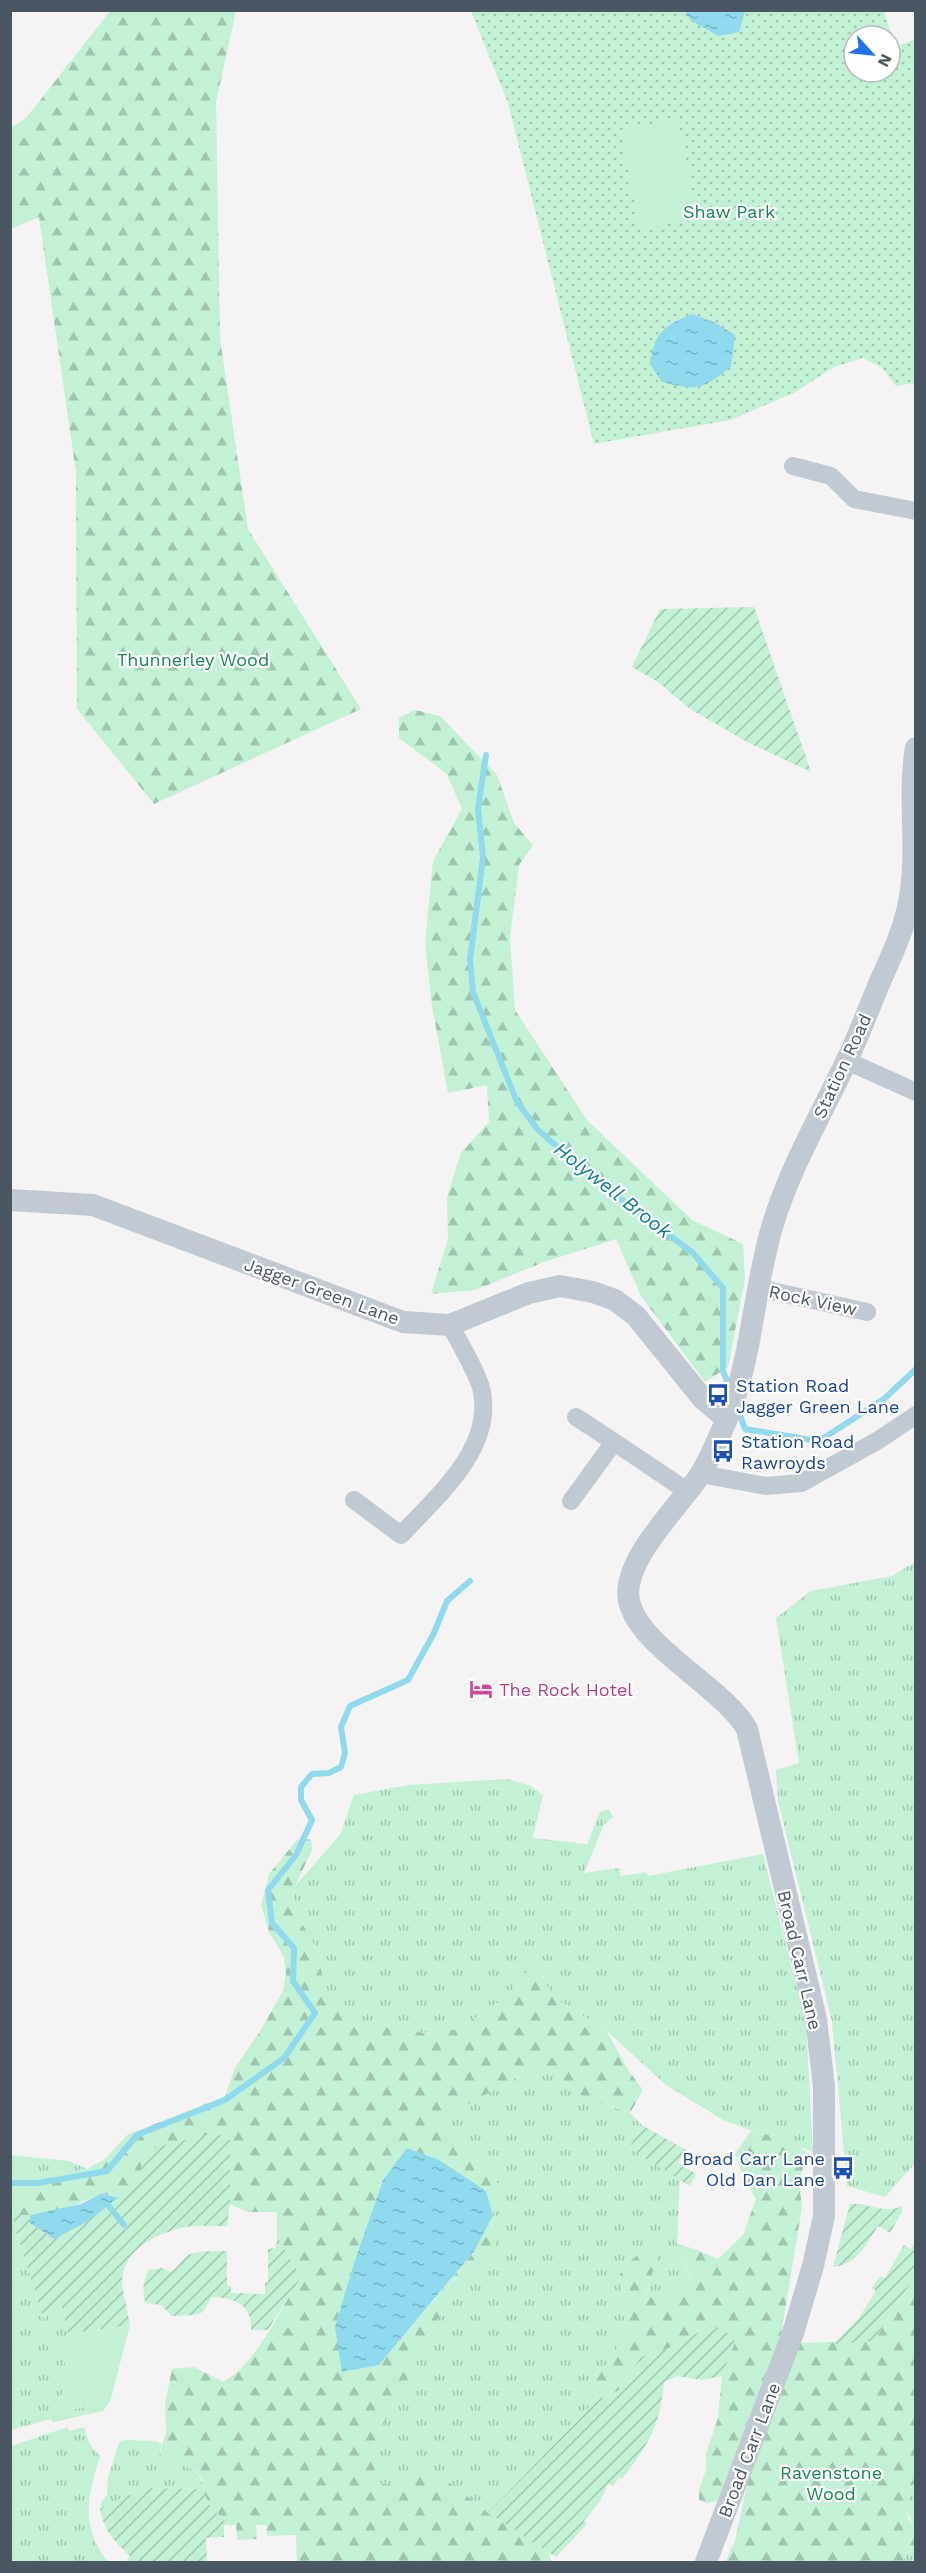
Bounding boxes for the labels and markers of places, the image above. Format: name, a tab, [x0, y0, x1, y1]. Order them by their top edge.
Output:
place label: Station Road Jagger Green Lane	[736, 1375, 899, 1417]
bus stop icon: Station Road Jagger Green Lane	[705, 1382, 731, 1408]
place label: Station Road Rawroyds	[741, 1431, 854, 1473]
bus stop icon: Station Road Rawroyds	[710, 1438, 736, 1464]
hotel icon: The Rock Hotel	[468, 1676, 494, 1702]
place label: The Rock Hotel	[499, 1679, 633, 1700]
place label: Broad Carr Lane Old Dan Lane	[682, 2148, 825, 2190]
bus stop icon: Broad Carr Lane Old Dan Lane	[830, 2155, 856, 2181]

